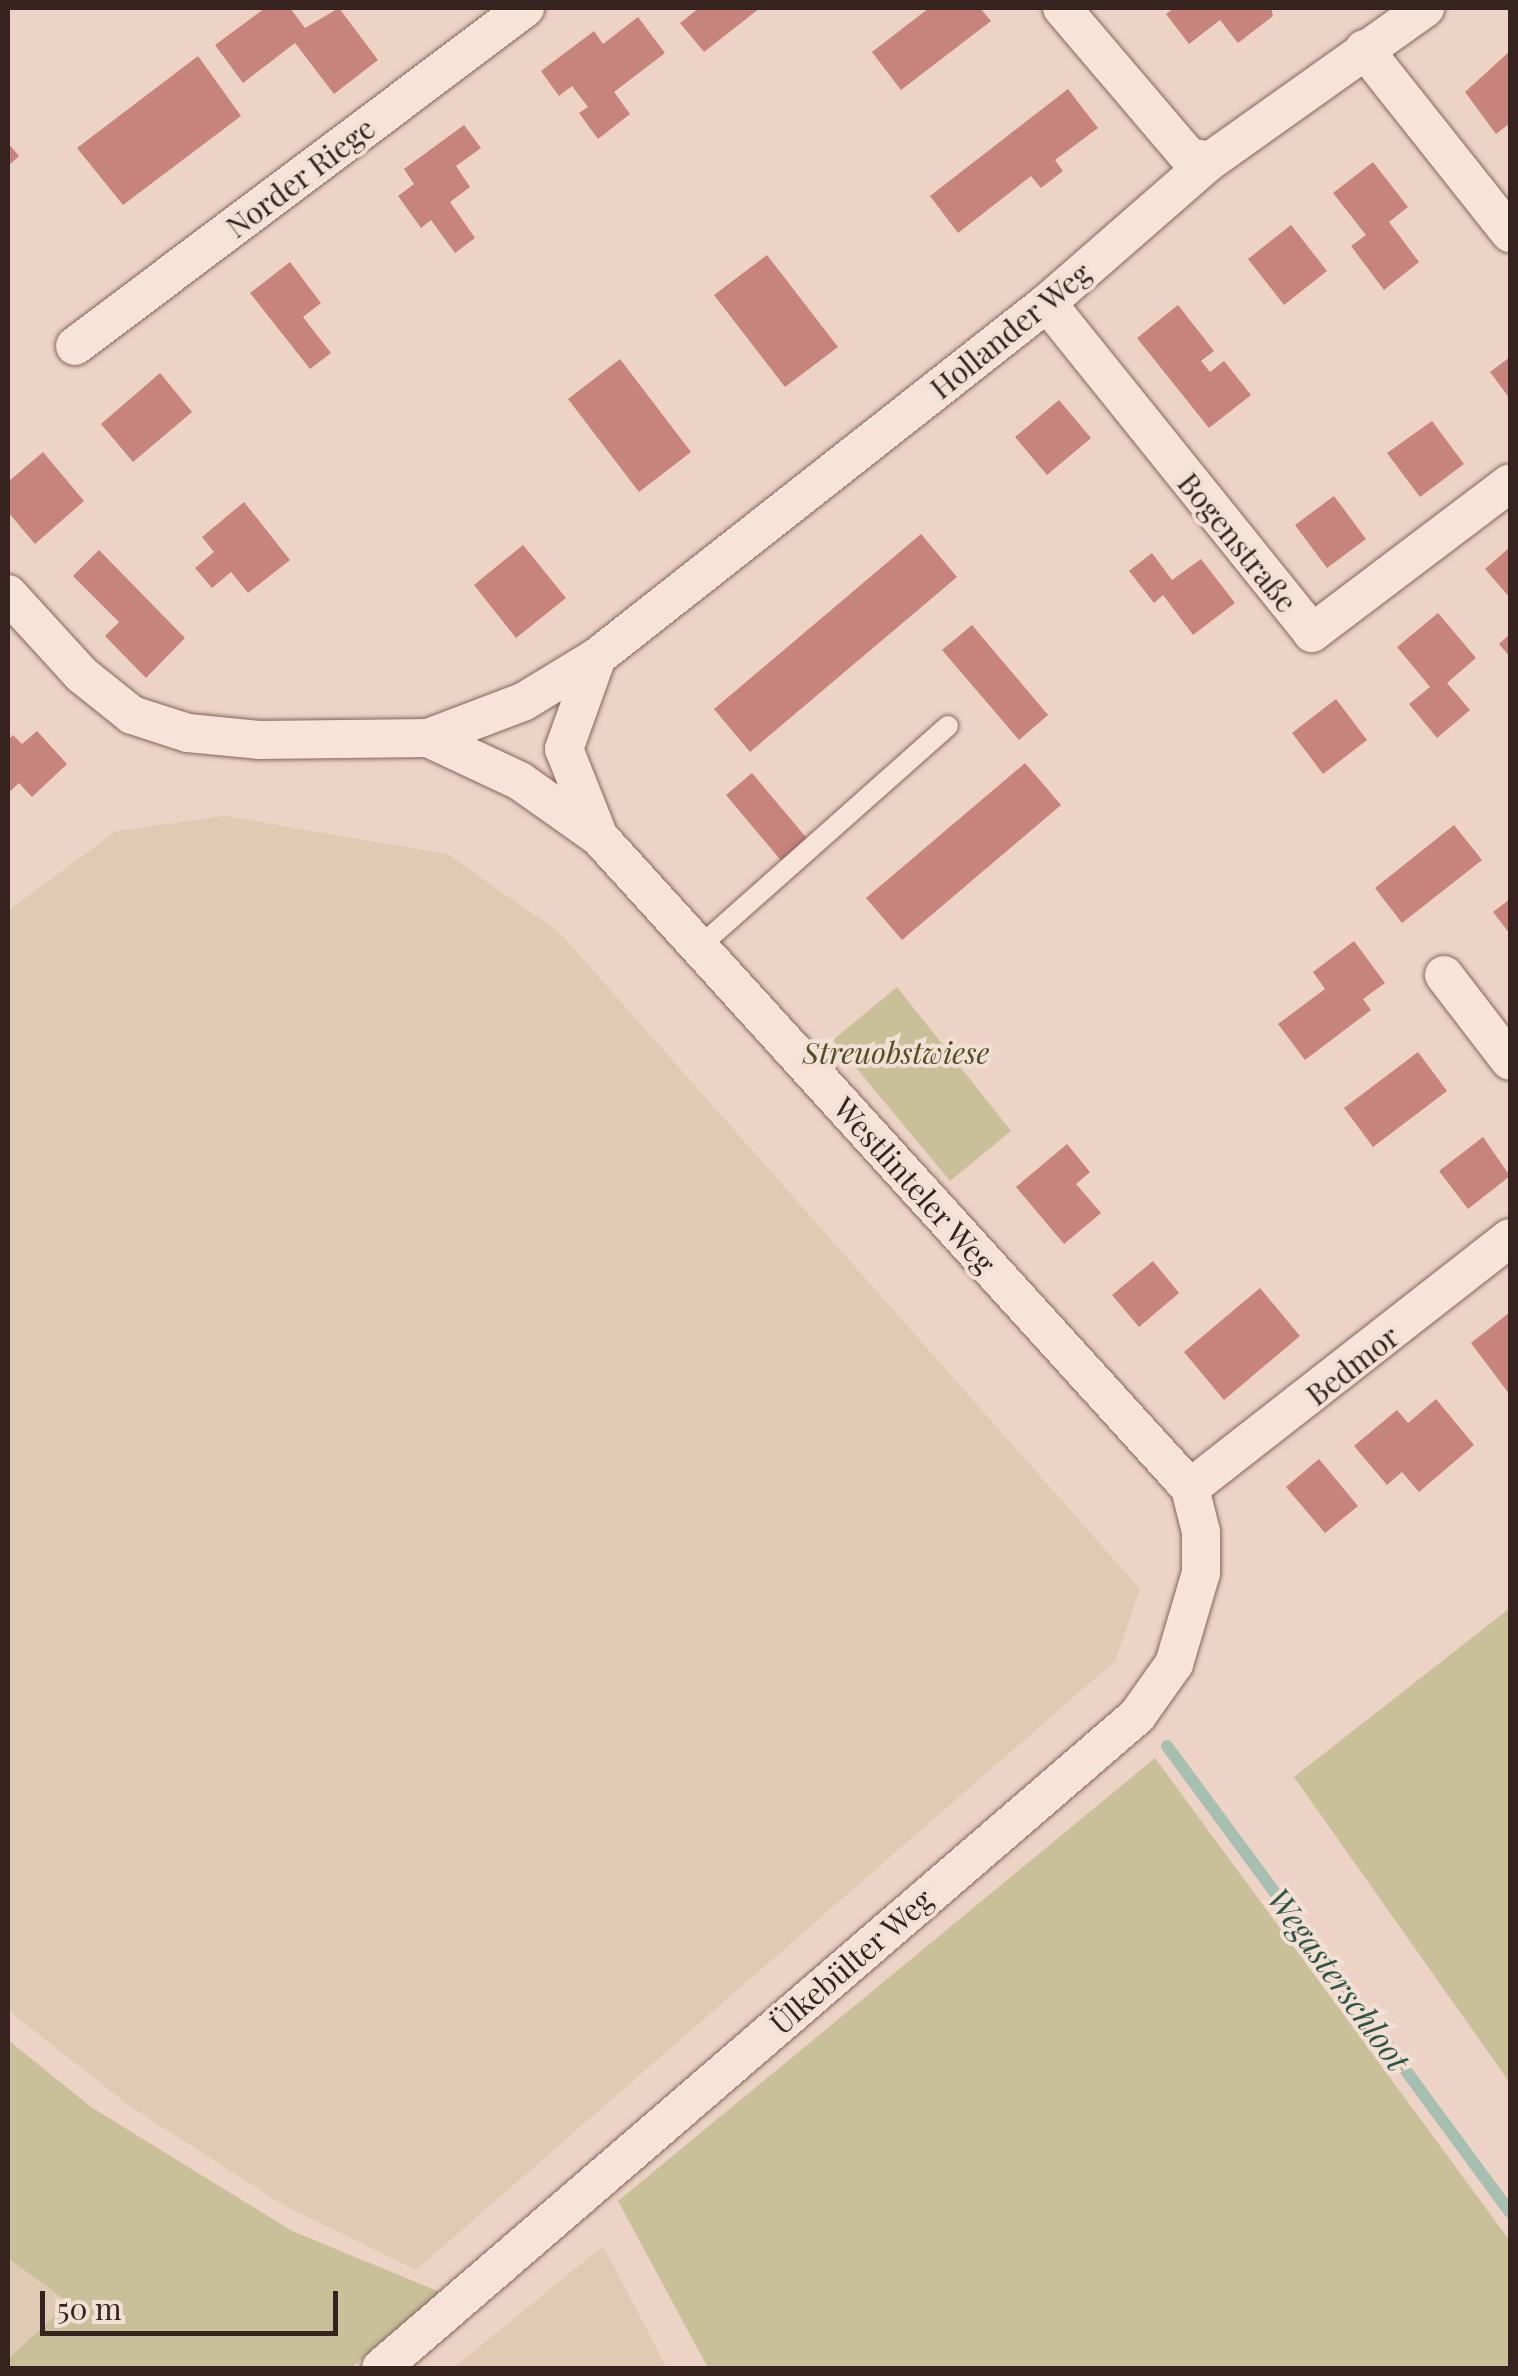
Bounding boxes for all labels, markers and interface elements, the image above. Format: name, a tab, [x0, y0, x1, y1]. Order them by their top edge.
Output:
street label: Norder Riege	[218, 109, 382, 245]
street label: Hollander Weg	[922, 254, 1098, 406]
street label: Bogenstraße	[1171, 465, 1305, 619]
park label: Streuobstwiese	[803, 1034, 989, 1070]
street label: Westlinteler Weg	[826, 1089, 1004, 1281]
street label: Bedmor	[1298, 1318, 1406, 1412]
street label: Ülkebülter Weg	[762, 1880, 940, 2042]
water label: Wegasterschloot	[1260, 1880, 1418, 2078]
scale bar	[45, 2271, 342, 2333]
text: 50 m	[57, 2288, 122, 2328]

